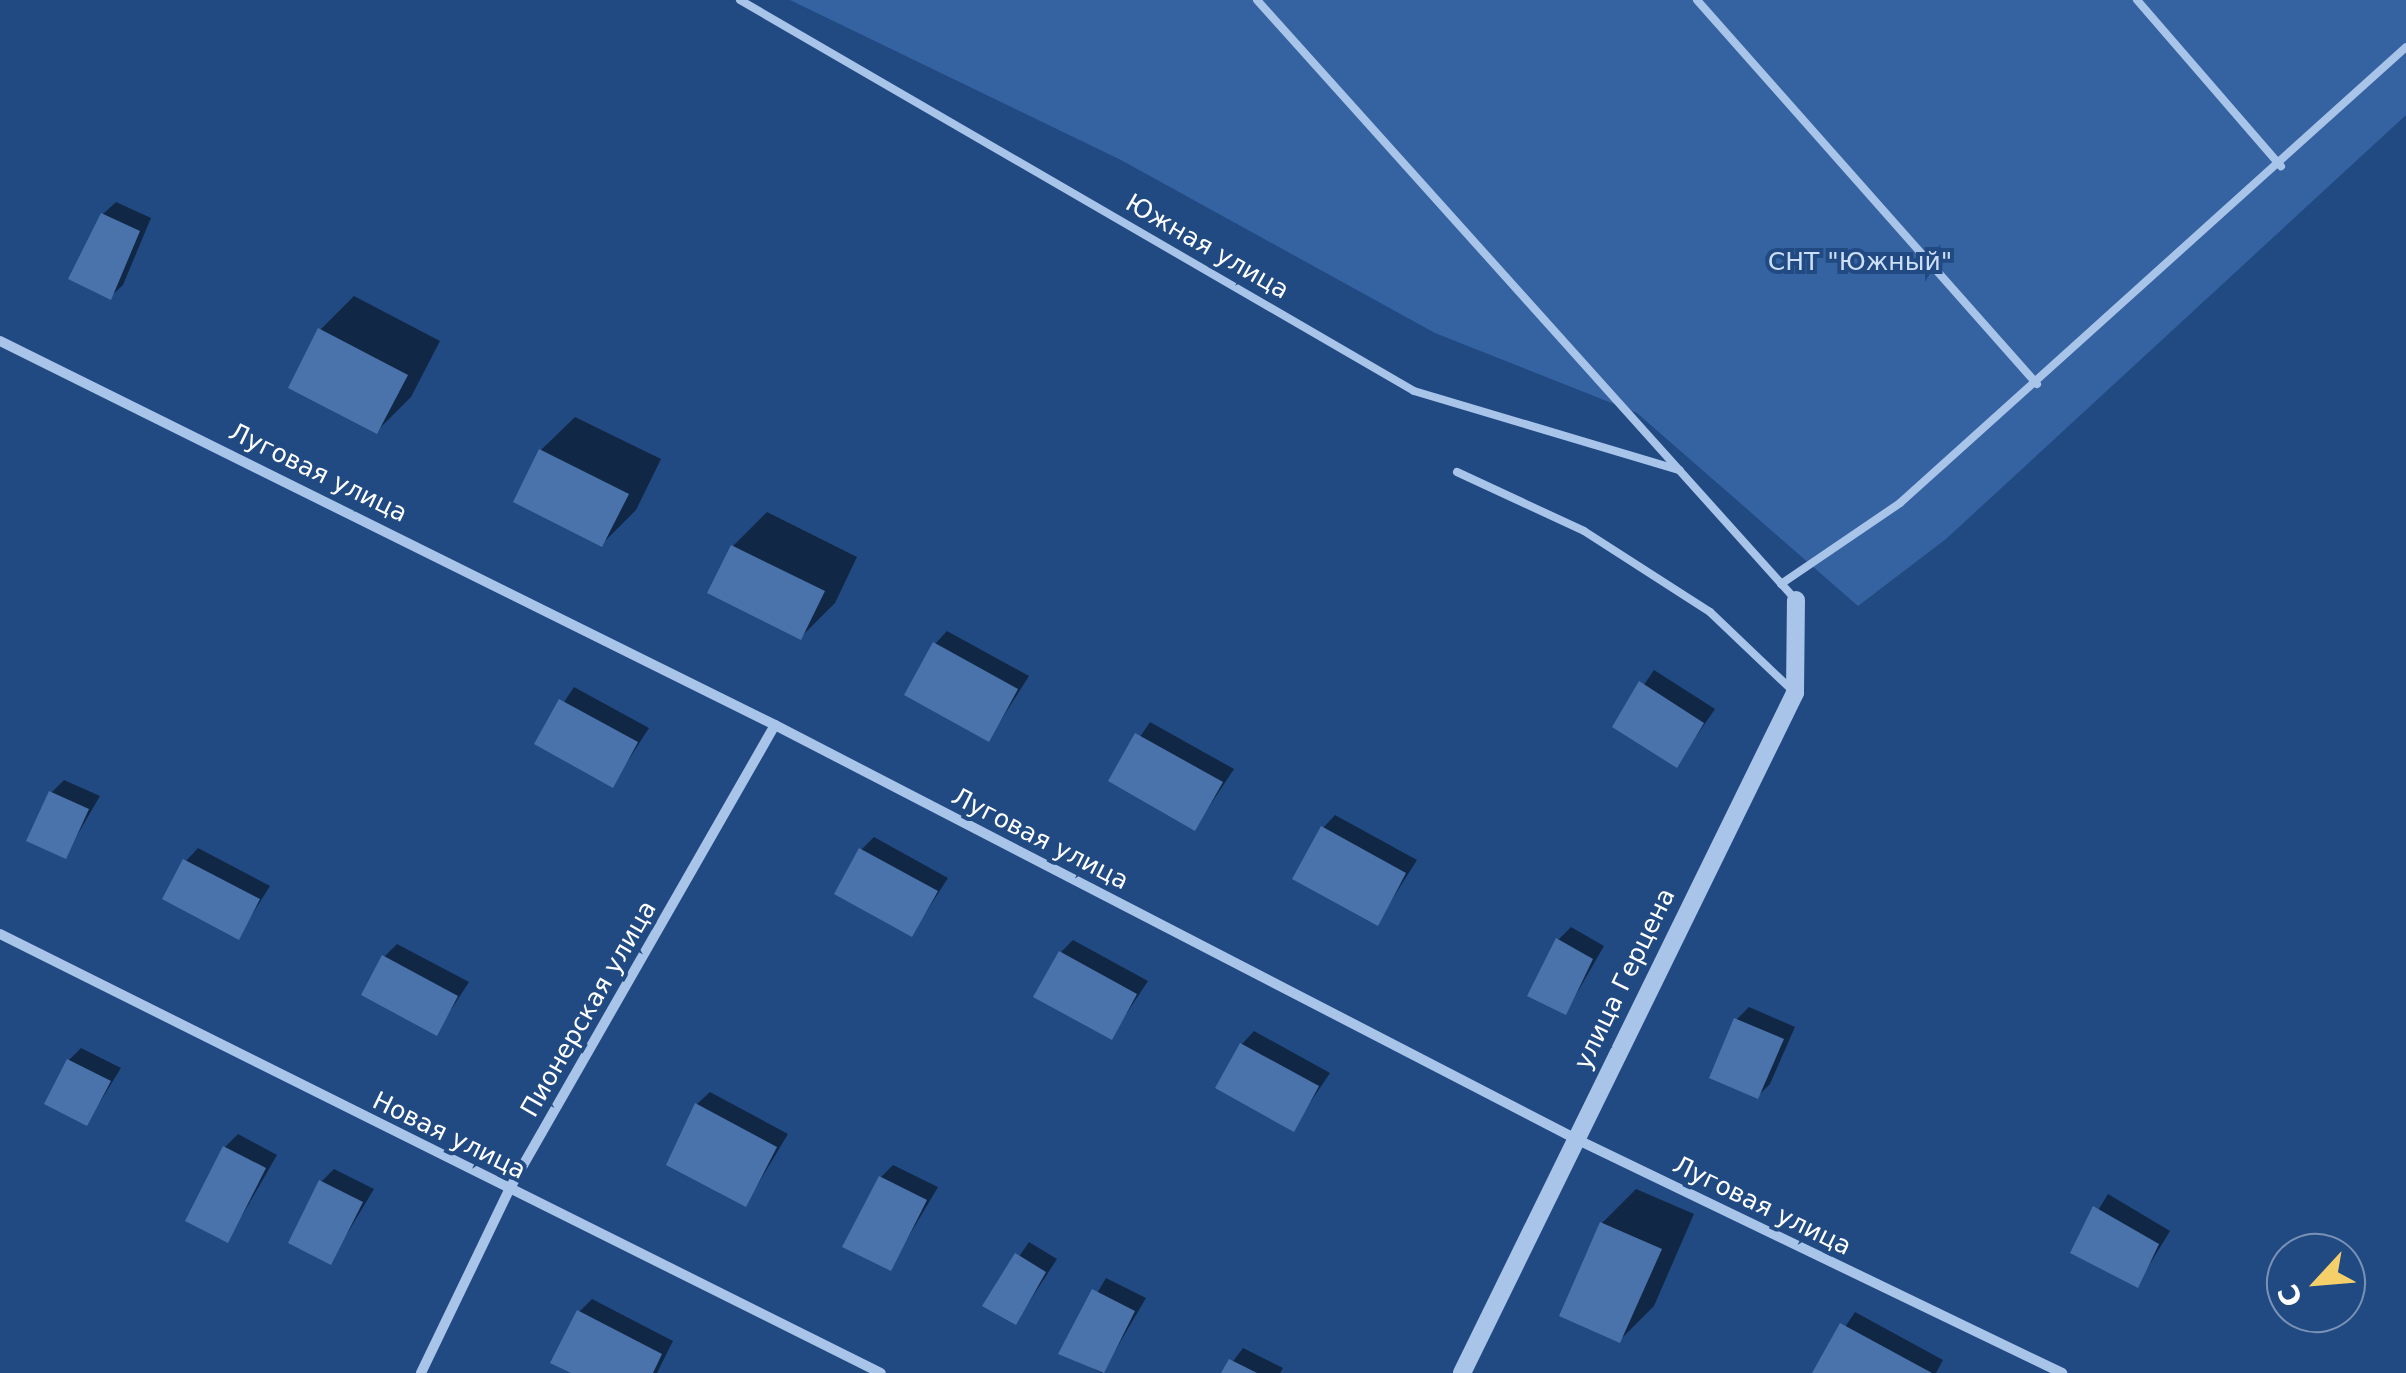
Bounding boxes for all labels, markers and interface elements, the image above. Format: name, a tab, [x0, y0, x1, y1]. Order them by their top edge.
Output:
street label: Южная улица	[1120, 188, 1294, 306]
park label: СНТ "Южный"	[1768, 247, 1952, 277]
street label: Луговая улица	[224, 417, 412, 529]
street label: Луговая улица	[947, 782, 1133, 896]
street label: улица Герцена	[1568, 884, 1682, 1074]
street label: Пионерская улица	[515, 896, 663, 1122]
street label: Новая улица	[368, 1086, 530, 1186]
street label: Луговая улица	[1668, 1150, 1856, 1262]
north arrow	[2266, 1233, 2366, 1333]
text: С	[2271, 1279, 2310, 1312]

